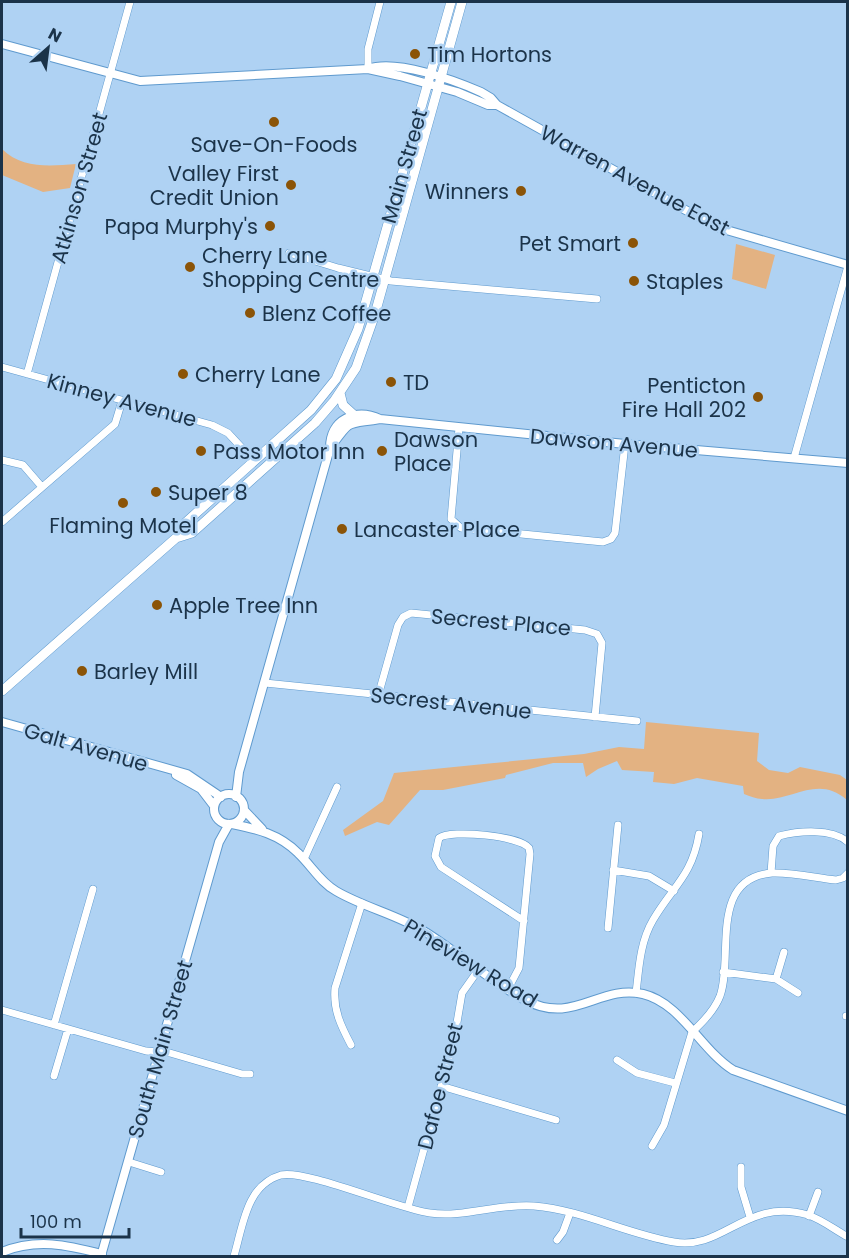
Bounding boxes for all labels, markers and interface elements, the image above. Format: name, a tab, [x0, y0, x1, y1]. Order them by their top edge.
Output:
north arrow	[18, 18, 78, 78]
text: N	[44, 22, 66, 48]
place label: Tim Hortons	[427, 40, 552, 69]
marker: Tim Hortons	[408, 47, 422, 61]
street label: Main Street	[374, 105, 434, 227]
street label: Atkinson Street	[44, 109, 114, 267]
marker: Save-On-Foods	[267, 115, 281, 129]
street label: Warren Avenue East	[535, 118, 735, 242]
place label: Save-On-Foods	[190, 130, 358, 159]
place label: Valley First Credit Union	[150, 159, 279, 212]
place label: Winners	[425, 177, 509, 206]
marker: Valley First Credit Union	[284, 178, 298, 192]
marker: Winners	[514, 184, 528, 198]
place label: Papa Murphy's	[105, 212, 258, 241]
marker: Papa Murphy's	[263, 219, 277, 233]
place label: Pet Smart	[519, 229, 621, 258]
marker: Pet Smart	[626, 236, 640, 250]
place label: Cherry Lane Shopping Centre	[202, 241, 379, 294]
marker: Cherry Lane Shopping Centre	[183, 260, 197, 274]
place label: Staples	[646, 267, 724, 296]
marker: Staples	[627, 274, 641, 288]
place label: Blenz Coffee	[262, 299, 391, 328]
marker: Blenz Coffee	[243, 306, 257, 320]
place label: Cherry Lane	[195, 360, 321, 389]
street label: Kinney Avenue	[44, 366, 200, 434]
marker: Cherry Lane	[176, 367, 190, 381]
place label: TD	[403, 368, 429, 397]
place label: Penticton Fire Hall 202	[622, 371, 746, 424]
marker: TD	[384, 375, 398, 389]
marker: Penticton Fire Hall 202	[751, 390, 765, 404]
street label: Dawson Avenue	[529, 421, 699, 465]
place label: Dawson Place	[394, 425, 478, 478]
place label: Pass Motor Inn	[213, 437, 365, 466]
marker: Pass Motor Inn	[194, 444, 208, 458]
marker: Dawson Place	[375, 444, 389, 458]
place label: Super 8	[168, 478, 248, 507]
marker: Super 8	[149, 485, 163, 499]
marker: Flaming Motel	[116, 496, 130, 510]
place label: Flaming Motel	[49, 511, 197, 540]
place label: Lancaster Place	[354, 515, 520, 544]
marker: Lancaster Place	[335, 522, 349, 536]
place label: Apple Tree Inn	[169, 591, 318, 620]
marker: Apple Tree Inn	[150, 598, 164, 612]
street label: Secrest Place	[430, 601, 572, 643]
place label: Barley Mill	[94, 657, 198, 686]
marker: Barley Mill	[75, 664, 89, 678]
street label: Secrest Avenue	[369, 680, 533, 726]
street label: Galt Avenue	[21, 715, 151, 779]
street label: Pineview Road	[399, 912, 543, 1014]
street label: South Main Street	[121, 957, 199, 1141]
street label: Dafoe Street	[410, 1020, 470, 1152]
scale bar	[21, 1201, 129, 1239]
text: 100 m	[30, 1209, 82, 1234]

